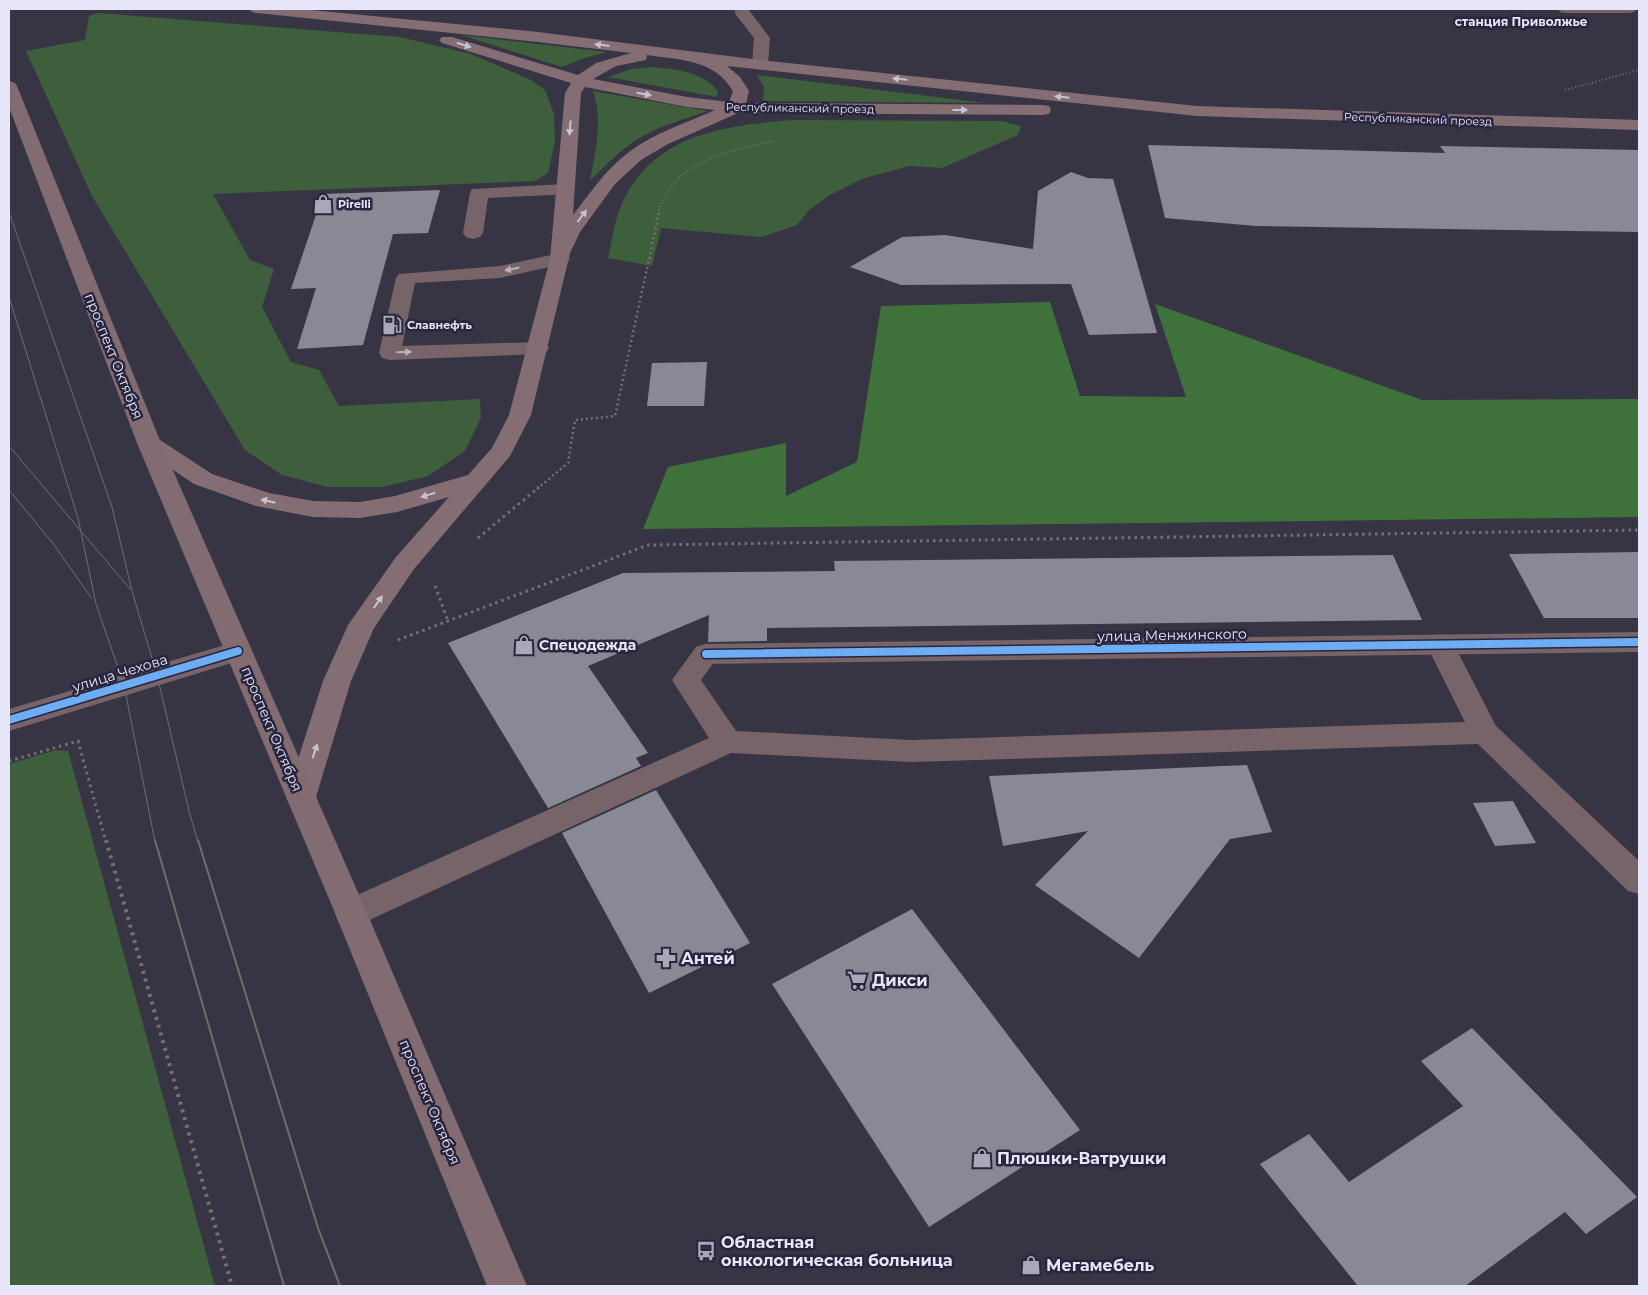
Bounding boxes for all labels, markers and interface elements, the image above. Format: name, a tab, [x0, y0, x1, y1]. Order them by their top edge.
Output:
district label: станция Приволжье	[1455, 14, 1588, 29]
one-way arrow	[594, 41, 610, 49]
one-way arrow	[457, 42, 472, 50]
one-way arrow	[892, 75, 908, 83]
one-way arrow	[637, 91, 653, 99]
one-way arrow	[1053, 92, 1069, 100]
street label: Республиканский проезд	[726, 100, 874, 116]
one-way arrow	[952, 106, 968, 114]
street label: Республиканский проезд	[1344, 109, 1492, 129]
one-way arrow	[566, 120, 574, 136]
shop icon: Pirelli	[312, 193, 334, 215]
place label: Pirelli	[338, 197, 371, 211]
one-way arrow	[577, 209, 587, 223]
one-way arrow	[504, 266, 520, 274]
street label: проспект Октября	[81, 290, 147, 422]
fuel station icon: Славнефть	[381, 314, 403, 336]
place label: Славнефть	[407, 318, 472, 332]
one-way arrow	[397, 348, 413, 356]
one-way arrow	[420, 491, 435, 499]
one-way arrow	[261, 497, 276, 505]
one-way arrow	[373, 595, 383, 609]
street label: улица Менжинского	[1096, 625, 1247, 645]
shop icon: Спецодежда	[513, 634, 535, 656]
place label: Спецодежда	[539, 636, 636, 654]
street label: улица Чехова	[69, 650, 170, 696]
street label: проспект Октября	[238, 664, 306, 794]
one-way arrow	[312, 743, 320, 758]
pharmacy icon: Антей	[655, 947, 677, 969]
place label: Антей	[681, 949, 735, 968]
supermarket icon: Дикси	[846, 969, 868, 991]
place label: Дикси	[872, 971, 928, 990]
street label: проспект Октября	[396, 1037, 464, 1167]
shop icon: Плюшки-Ватрушки	[971, 1147, 993, 1169]
place label: Плюшки-Ватрушки	[997, 1149, 1166, 1168]
place label: Областная онкологическая больница	[721, 1233, 953, 1270]
bus stop icon: Областная онкологическая больница	[695, 1240, 717, 1262]
shop icon: Мегамебель	[1020, 1254, 1042, 1276]
place label: Мегамебель	[1046, 1256, 1155, 1275]

